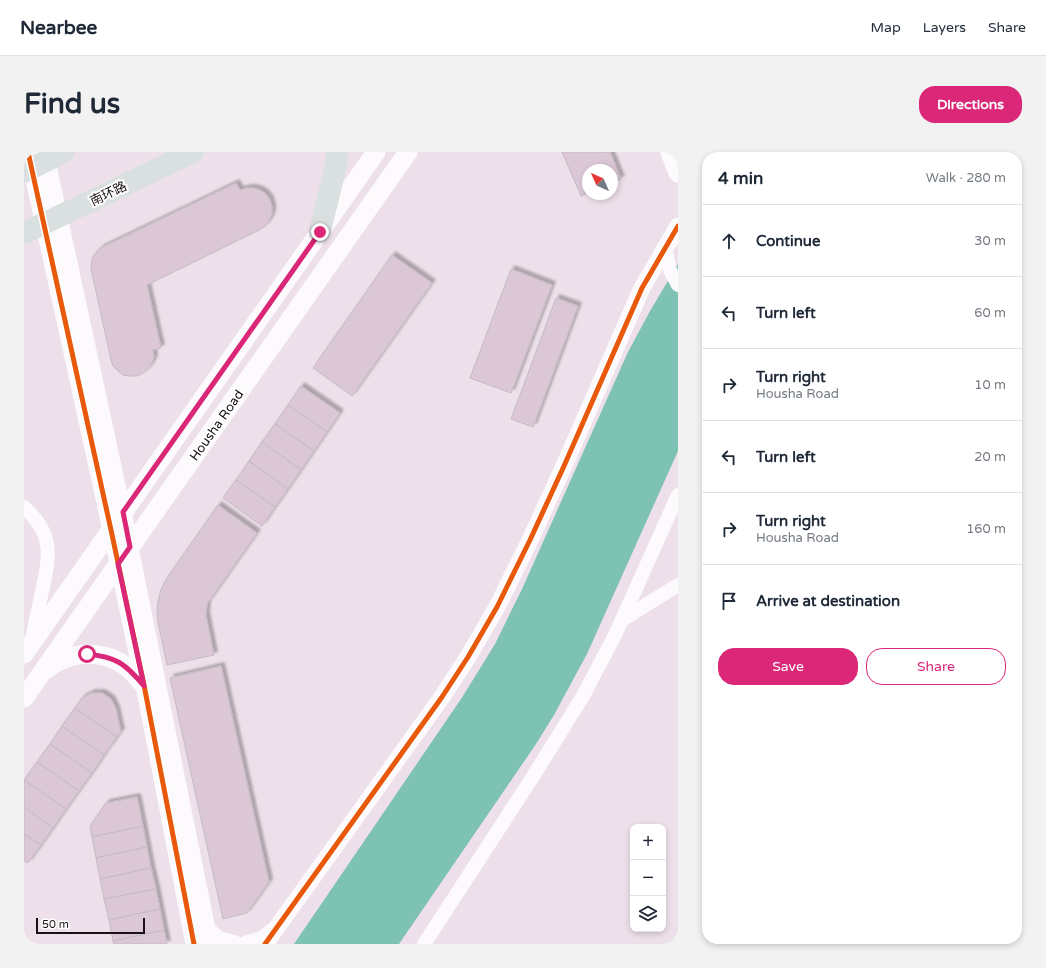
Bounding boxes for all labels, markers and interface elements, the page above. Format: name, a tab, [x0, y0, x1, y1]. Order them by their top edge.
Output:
text: Nearbee	[20, 17, 97, 39]
text: Map	[871, 19, 901, 36]
text: Layers	[923, 19, 966, 36]
text: Share	[988, 19, 1026, 36]
button: Directions	[919, 86, 1022, 123]
text: Find us	[24, 87, 120, 121]
north arrow	[582, 164, 618, 200]
text: 4 min	[718, 168, 763, 189]
text: Walk · 280 m	[926, 170, 1006, 186]
street label: 南环路	[87, 178, 129, 210]
route end	[311, 223, 329, 241]
icon: ahead	[718, 230, 740, 252]
text: Continue	[756, 232, 820, 250]
text: 30 m	[974, 233, 1006, 249]
icon: left	[718, 302, 740, 324]
text: Turn left	[756, 304, 816, 322]
text: 60 m	[974, 305, 1006, 321]
text: Turn right	[756, 368, 826, 386]
icon: right	[718, 374, 740, 396]
text: 10 m	[974, 377, 1006, 393]
text: Housha Road	[756, 386, 839, 402]
street label: Housha Road	[186, 387, 247, 464]
icon: left	[718, 446, 740, 468]
text: Turn left	[756, 448, 816, 466]
text: 20 m	[974, 449, 1006, 465]
text: Turn right	[756, 512, 826, 530]
icon: right	[718, 518, 740, 540]
text: 160 m	[966, 521, 1006, 537]
text: Housha Road	[756, 530, 839, 546]
icon: arrive	[718, 590, 740, 612]
text: Arrive at destination	[756, 592, 900, 610]
route start	[78, 645, 96, 663]
button: Save	[718, 648, 858, 685]
button: Share	[866, 648, 1006, 685]
map controls	[630, 824, 666, 932]
button: +	[630, 824, 666, 860]
button: −	[630, 860, 666, 896]
button: layers	[630, 896, 666, 932]
scale bar	[36, 916, 145, 935]
text: 50 m	[42, 918, 69, 931]

